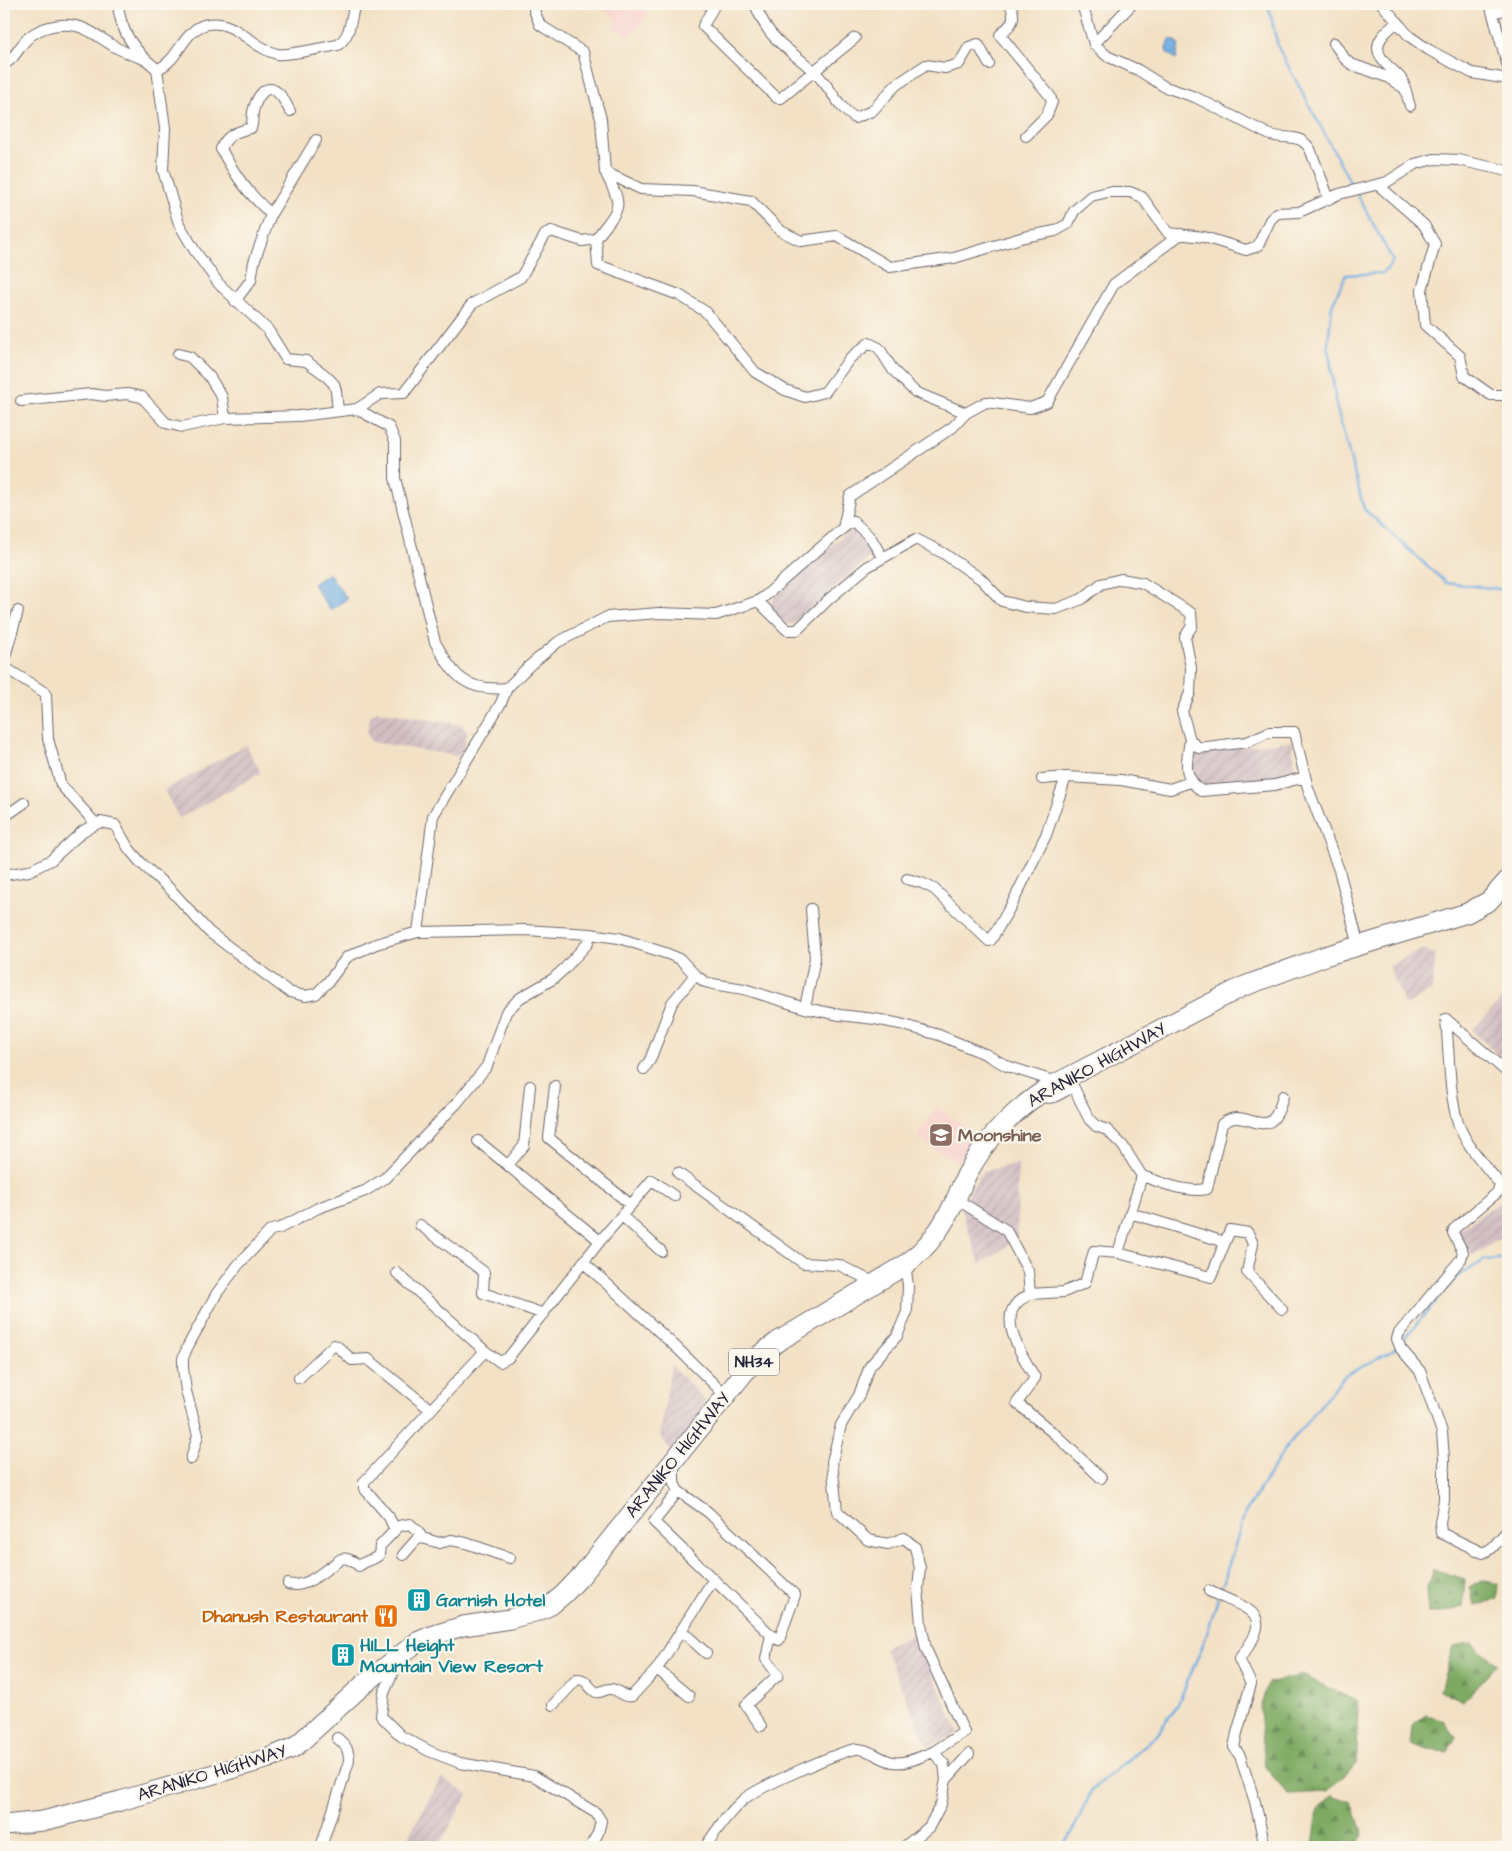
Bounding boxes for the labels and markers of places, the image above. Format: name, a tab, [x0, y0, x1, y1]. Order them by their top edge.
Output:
school or university icon: Moonshine	[928, 1122, 954, 1148]
place label: Moonshine	[958, 1123, 1042, 1148]
building icon: Garnish Hotel	[406, 1587, 432, 1613]
place label: Garnish Hotel	[436, 1588, 545, 1613]
restaurant icon: Dhanush Restaurant	[373, 1603, 399, 1629]
place label: Dhanush Restaurant	[202, 1604, 369, 1629]
place label: HILL Height Mountain View Resort	[360, 1633, 544, 1679]
building icon: HILL Height Mountain View Resort	[330, 1642, 356, 1668]

